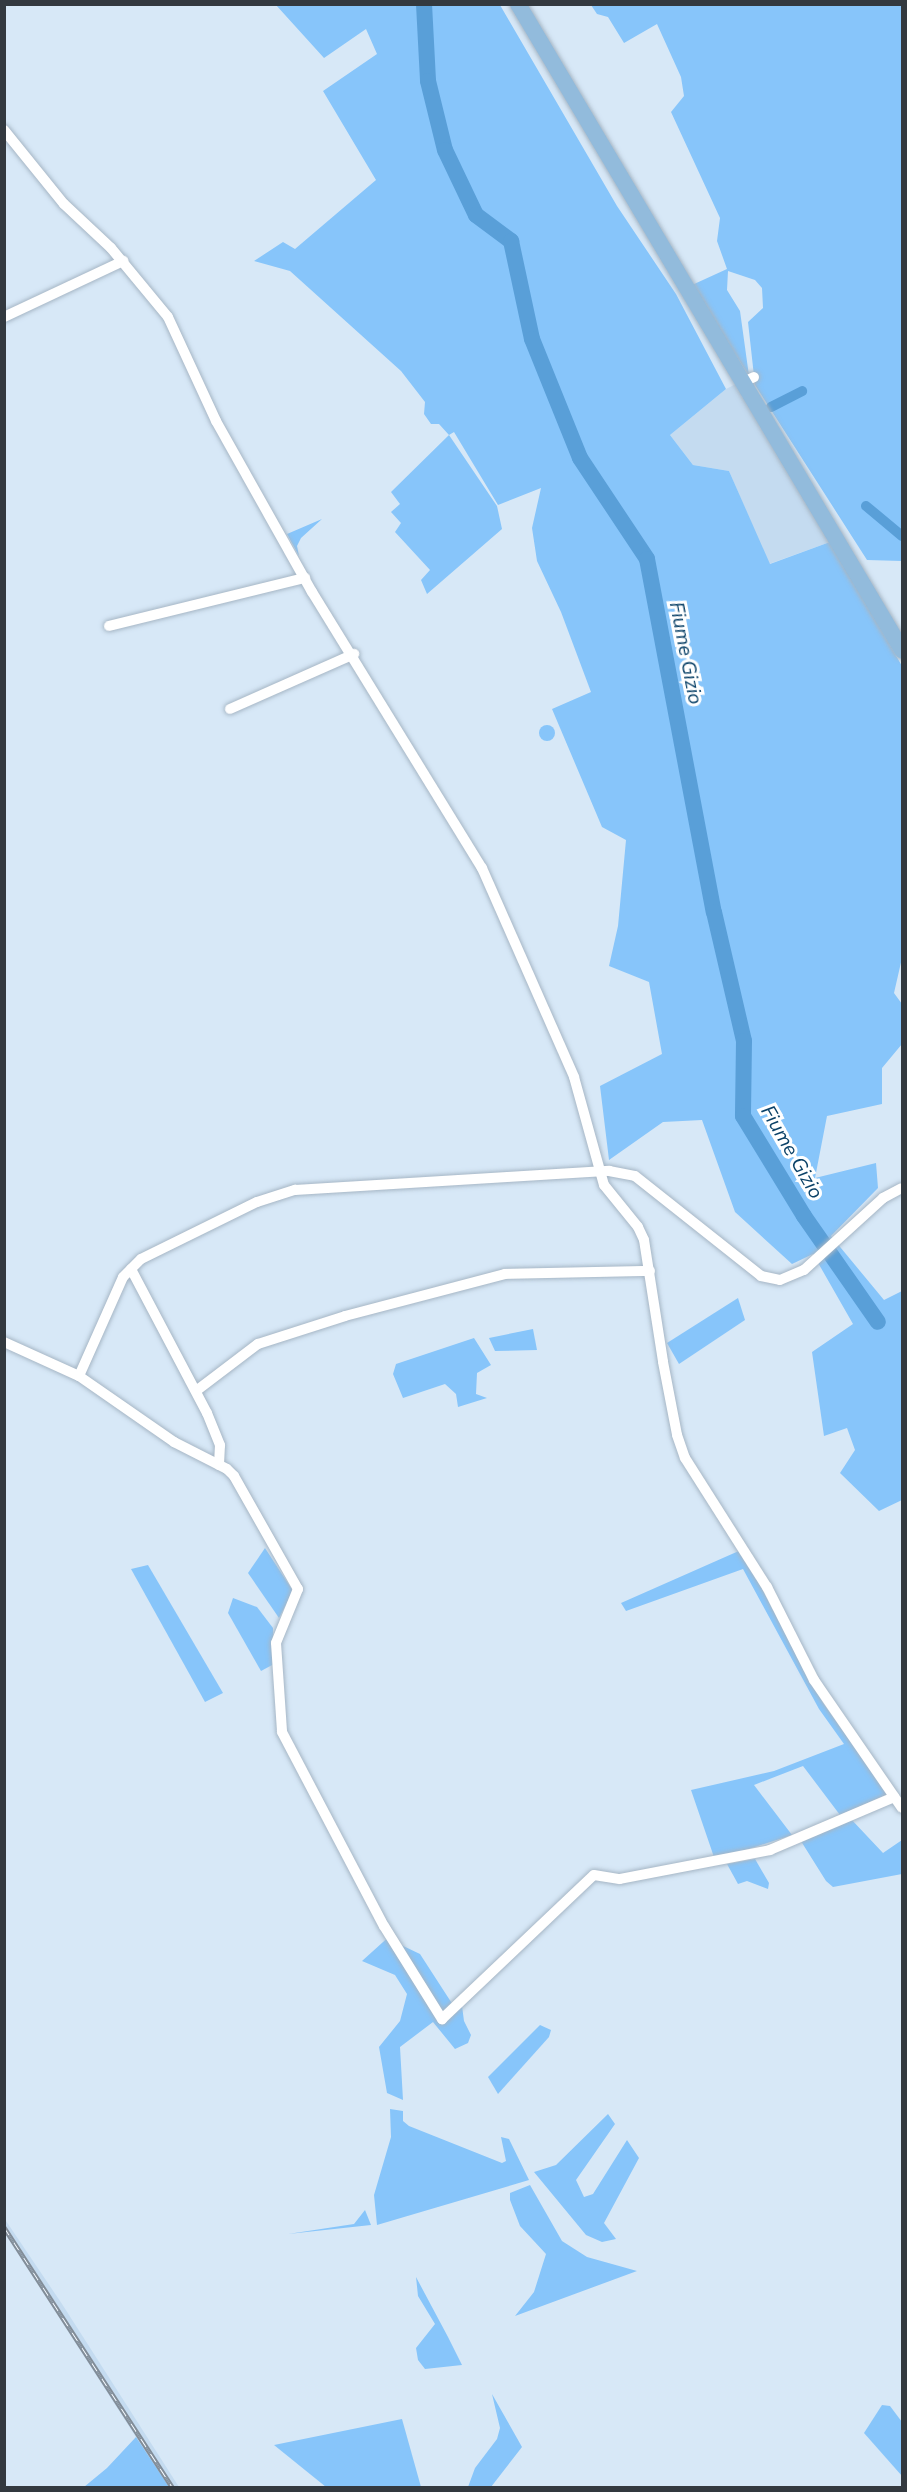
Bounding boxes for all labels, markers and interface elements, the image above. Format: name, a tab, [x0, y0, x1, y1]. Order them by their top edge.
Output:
water label: Fiume Gizio	[664, 600, 708, 706]
water label: Fiume Gizio	[756, 1101, 828, 1203]

